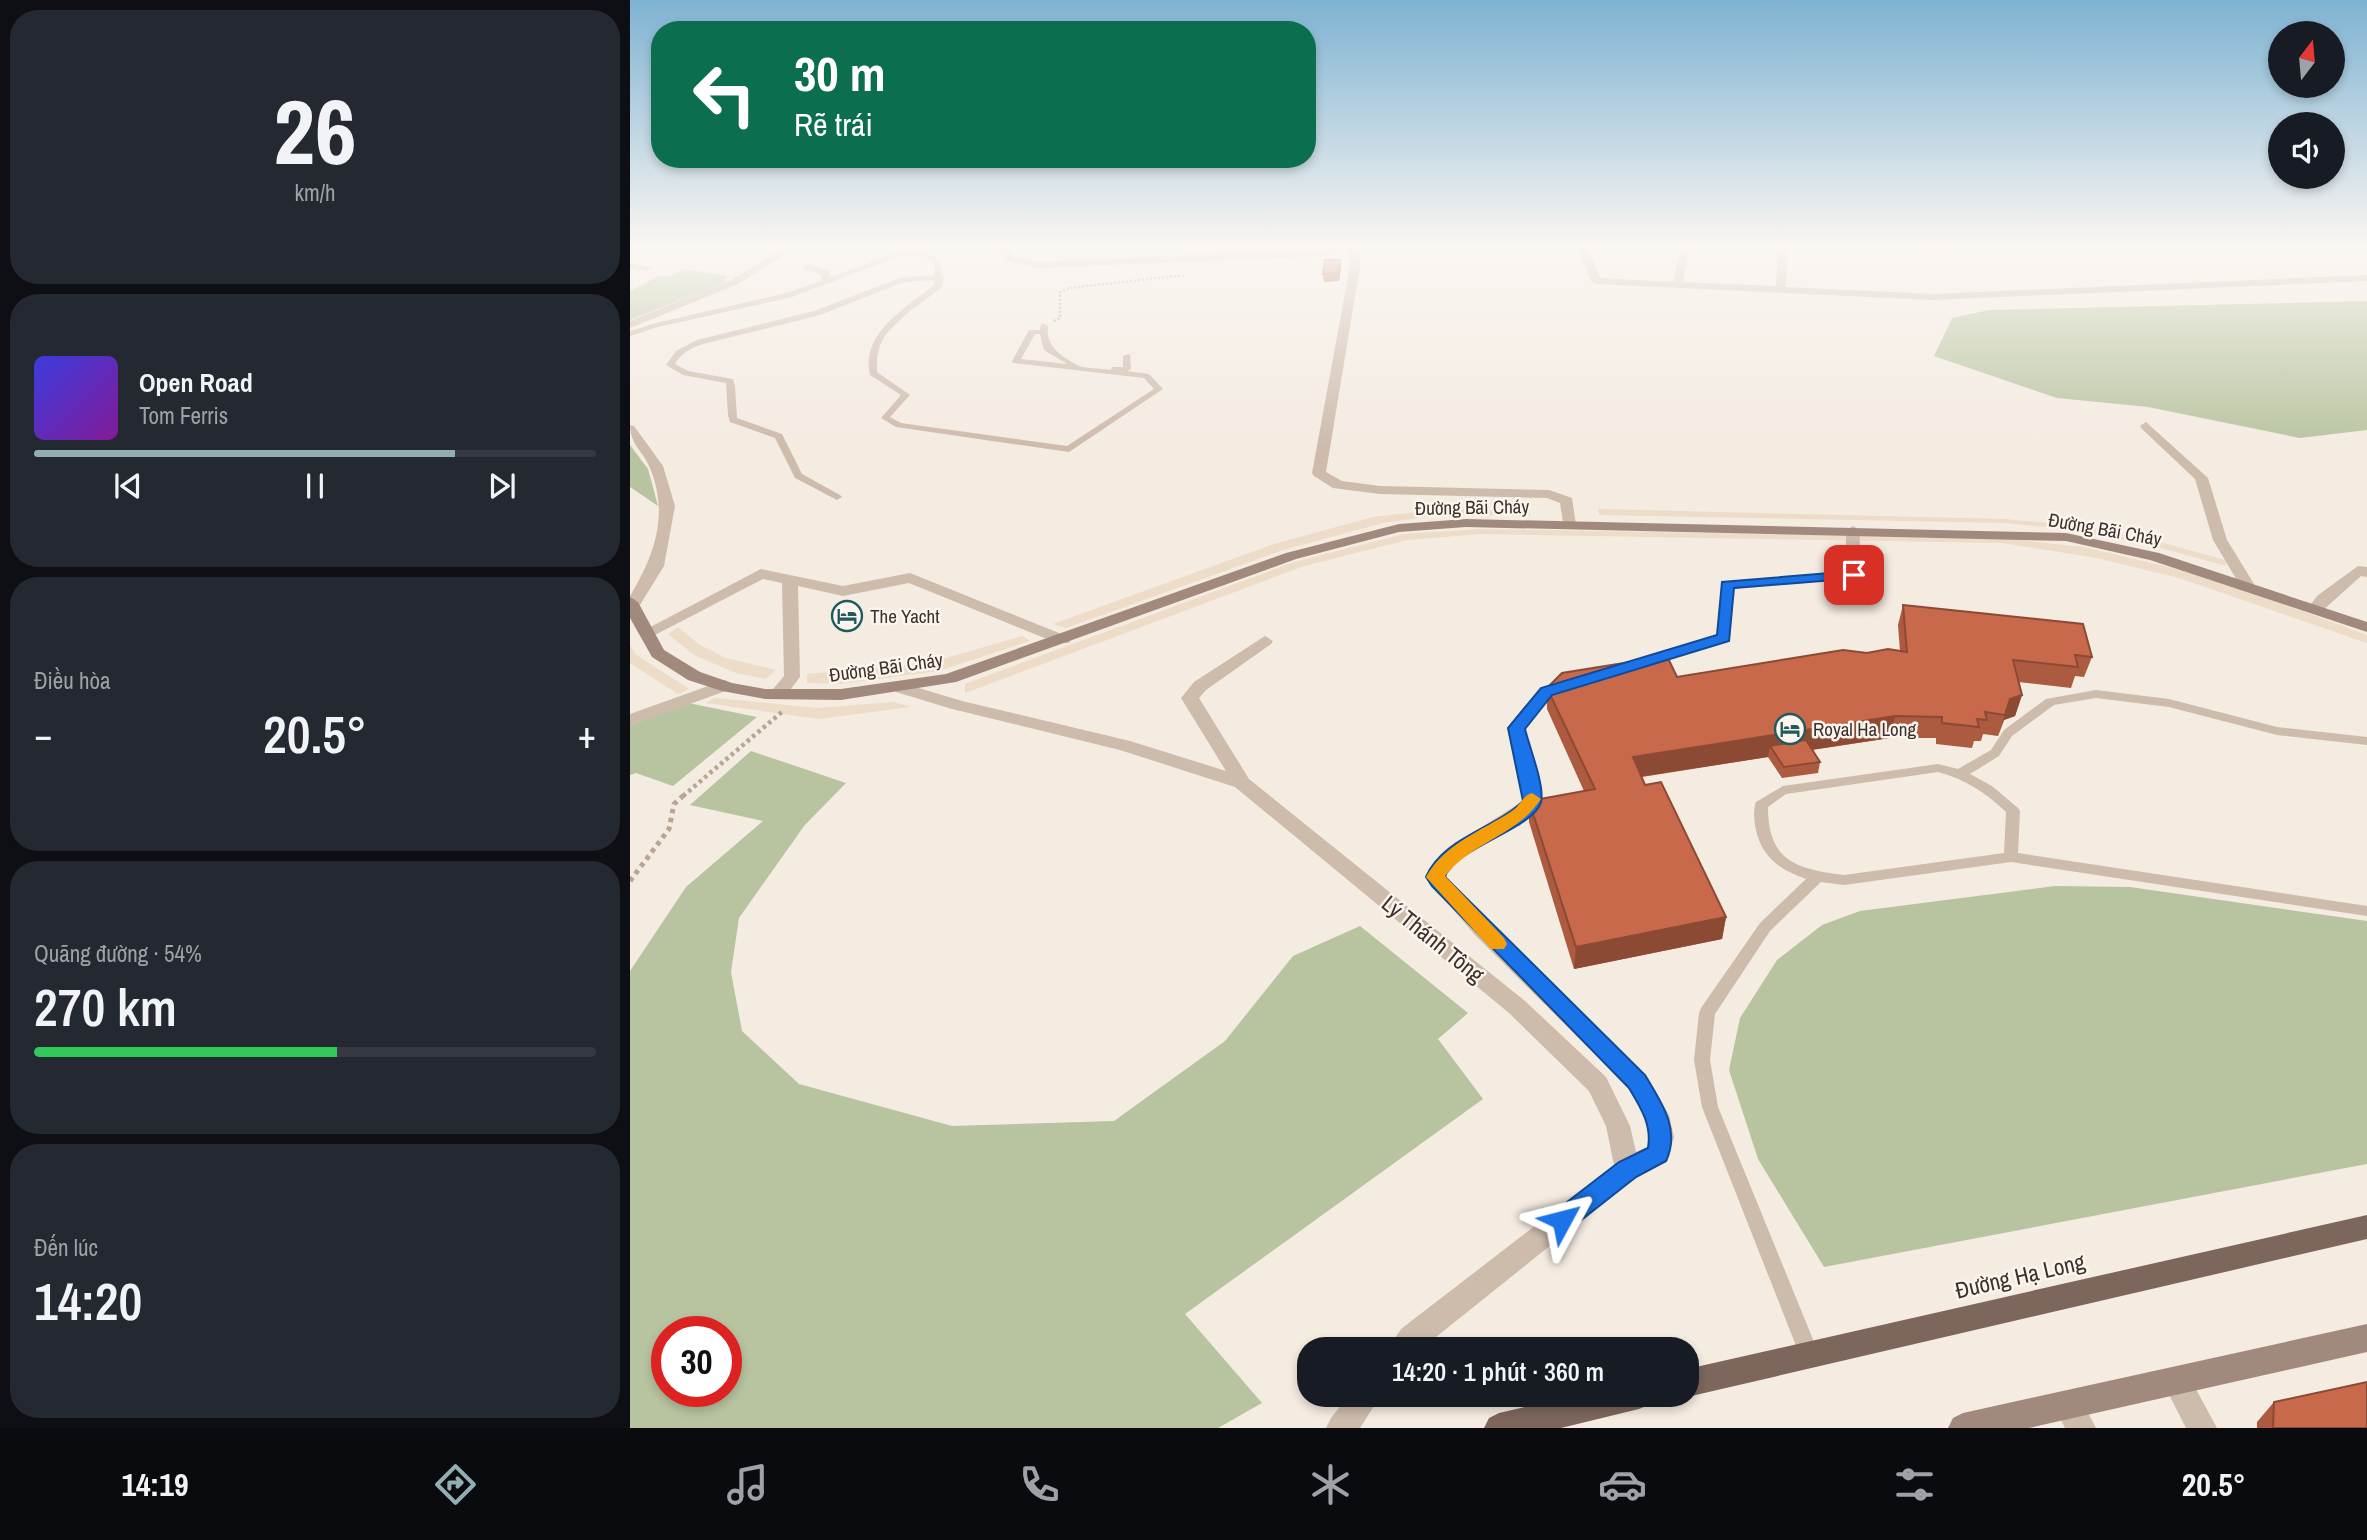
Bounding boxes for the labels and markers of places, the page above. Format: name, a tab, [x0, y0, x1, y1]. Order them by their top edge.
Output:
pin	[1824, 545, 1884, 605]
hotel icon: The Yacht	[830, 599, 864, 633]
place label: The Yacht	[870, 603, 940, 629]
hotel icon: Royal Ha Long	[1773, 712, 1807, 746]
place label: Royal Ha Long	[1813, 716, 1916, 742]

